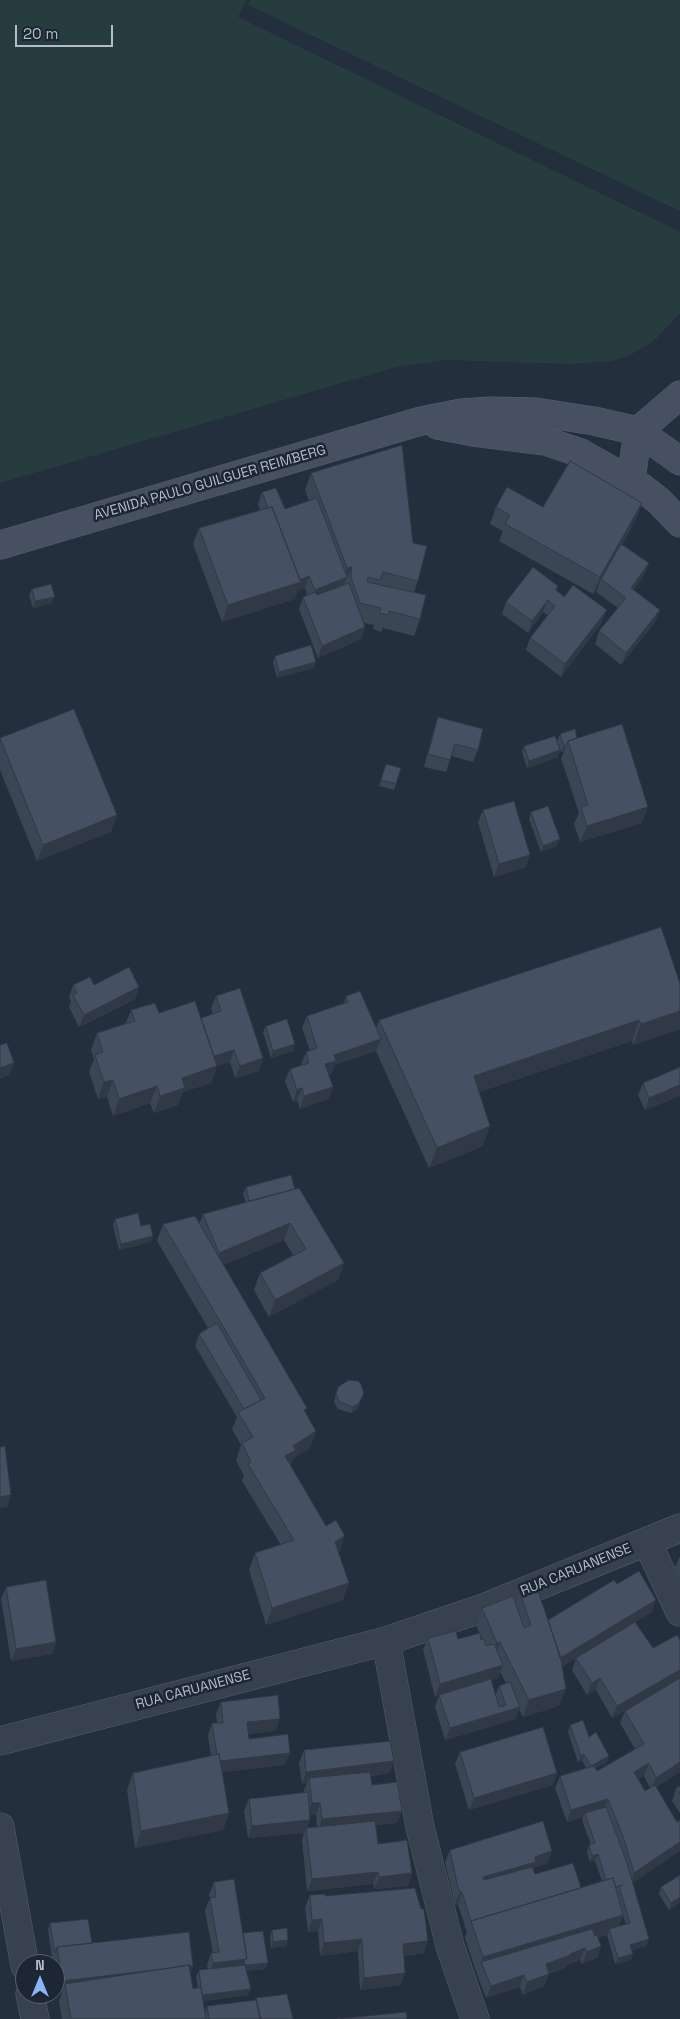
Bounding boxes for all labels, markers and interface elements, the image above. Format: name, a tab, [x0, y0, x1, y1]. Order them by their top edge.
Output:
scale bar	[18, 15, 115, 47]
text: 20 m	[23, 24, 58, 43]
street label: AVENIDA PAULO GUILGUER REIMBERG	[92, 442, 328, 524]
street label: RUA CARUANENSE	[518, 1540, 634, 1600]
street label: RUA CARUANENSE	[134, 1667, 252, 1713]
north arrow	[15, 1954, 65, 2004]
text: N	[35, 1956, 45, 1974]

